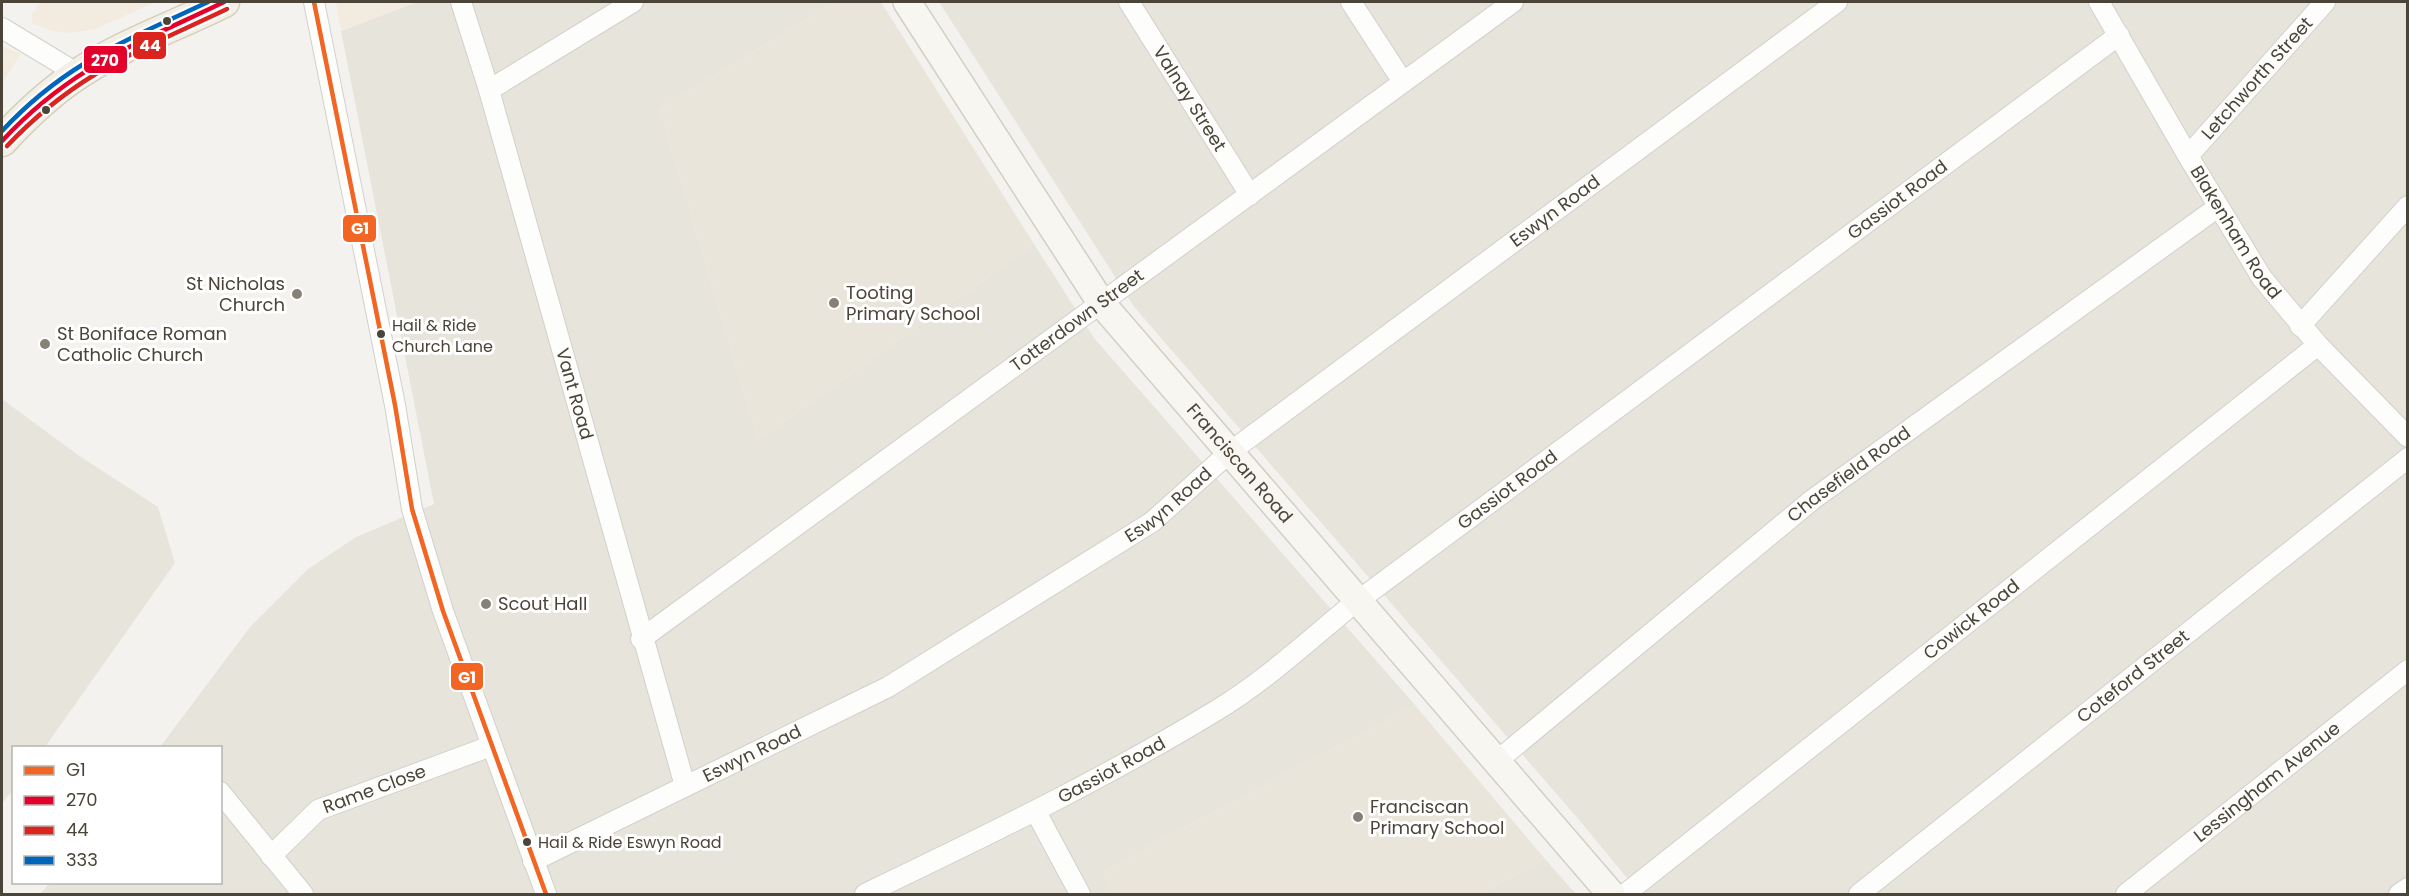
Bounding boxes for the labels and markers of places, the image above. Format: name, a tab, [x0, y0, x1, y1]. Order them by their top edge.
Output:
unlabelled marker	[161, 15, 173, 27]
unlabelled marker	[40, 104, 52, 116]
place label: St Nicholas Church	[186, 271, 285, 317]
place label: Tooting Primary School	[846, 280, 980, 326]
marker: St Nicholas Church	[290, 287, 304, 301]
marker: Tooting Primary School	[827, 296, 841, 310]
place label: Hail & Ride Church Lane	[392, 314, 493, 358]
place label: St Boniface Roman Catholic Church	[57, 321, 227, 367]
marker: Hail & Ride Church Lane	[375, 328, 387, 340]
marker: St Boniface Roman Catholic Church	[38, 337, 52, 351]
place label: Scout Hall	[498, 591, 587, 616]
marker: Scout Hall	[479, 597, 493, 611]
place label: Franciscan Primary School	[1370, 794, 1504, 840]
marker: Franciscan Primary School	[1351, 810, 1365, 824]
place label: Hail & Ride Eswyn Road	[538, 831, 722, 854]
marker: Hail & Ride Eswyn Road	[521, 836, 533, 848]

